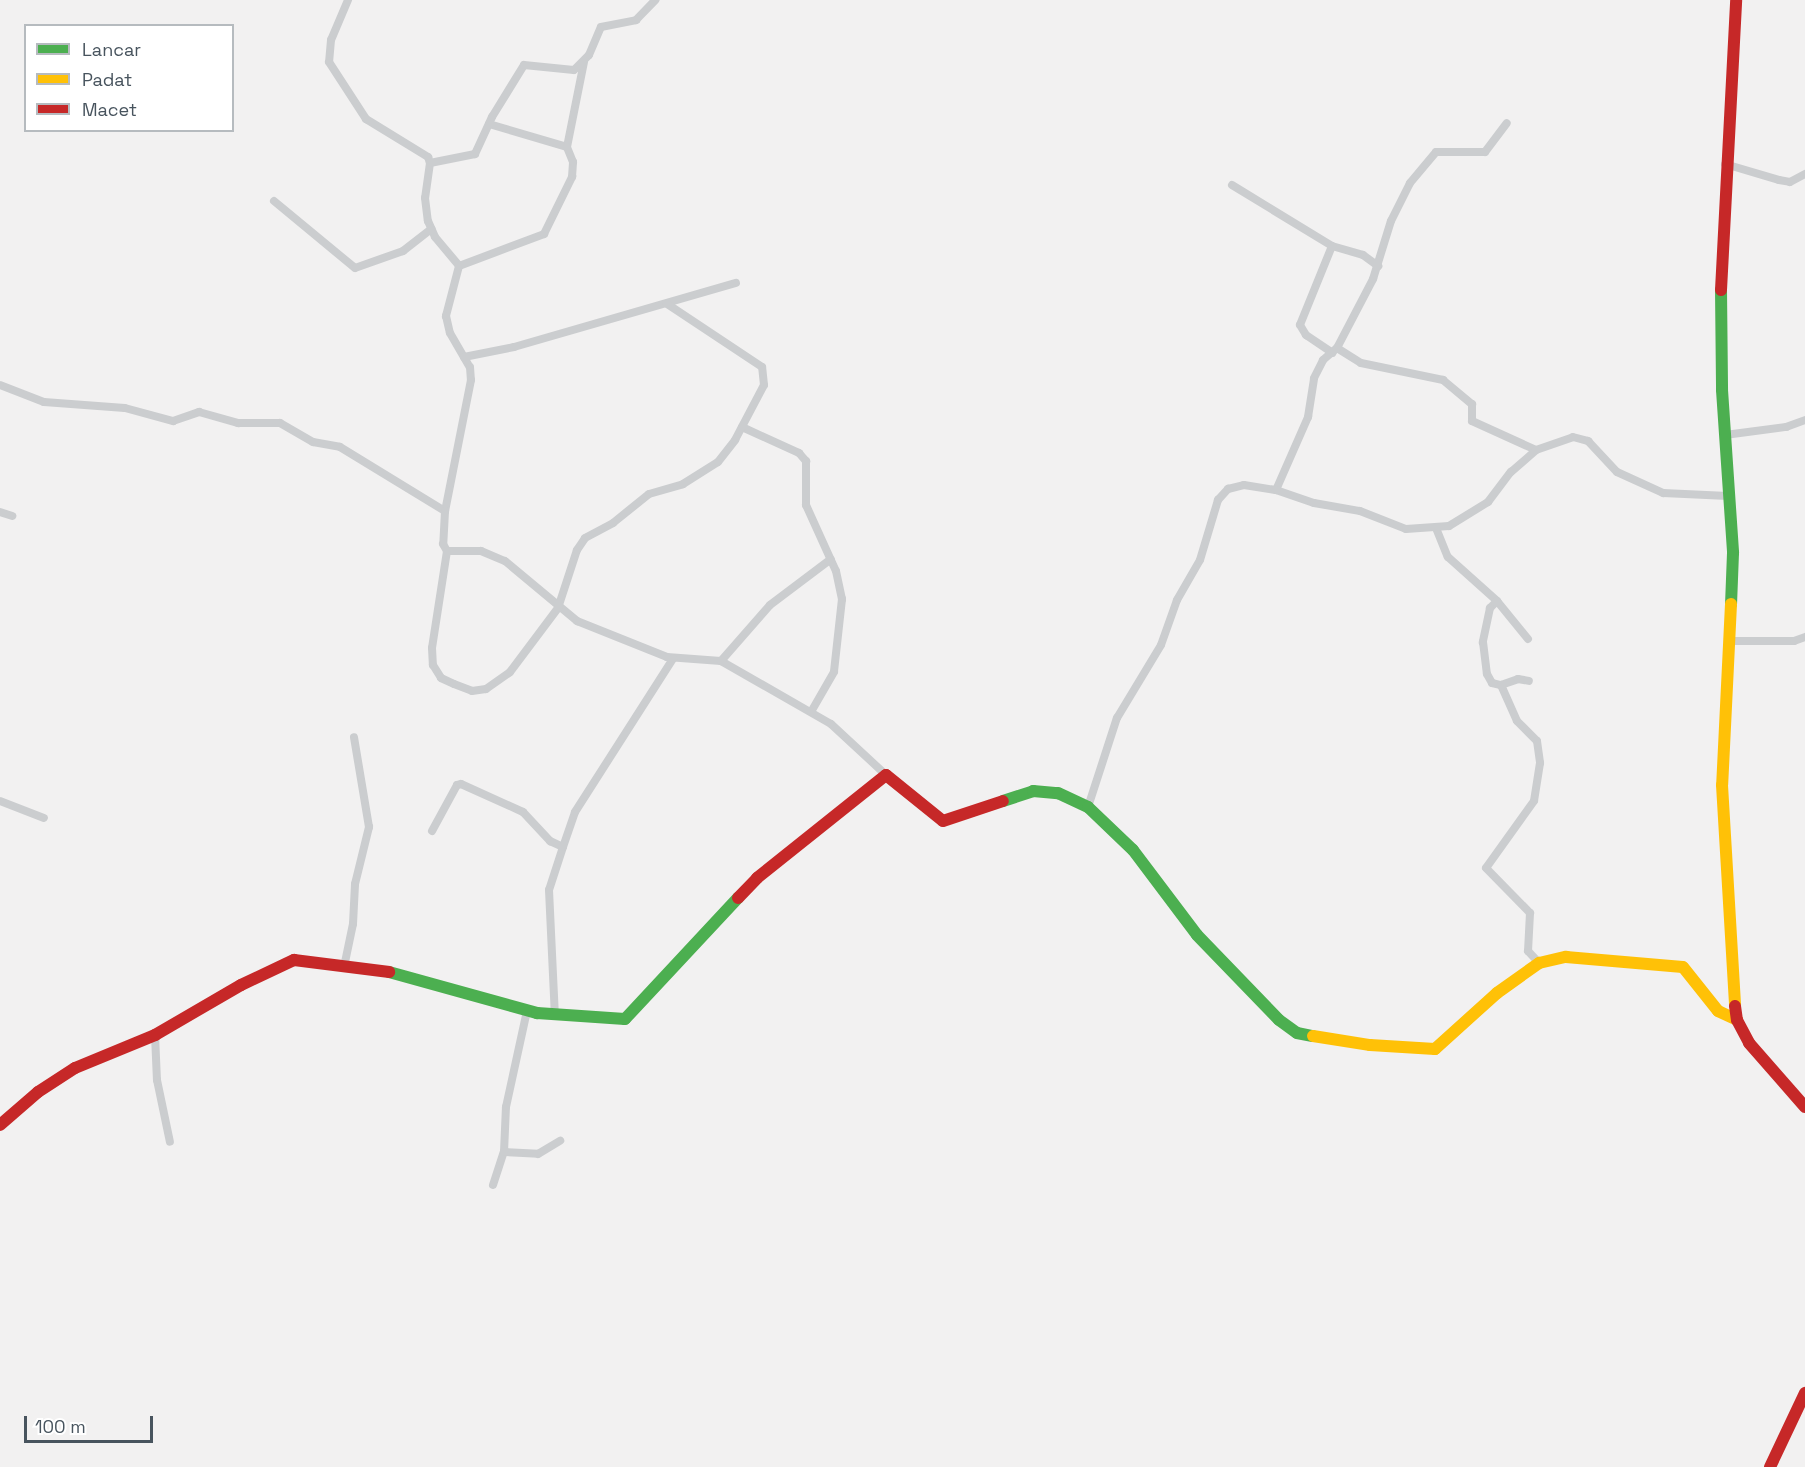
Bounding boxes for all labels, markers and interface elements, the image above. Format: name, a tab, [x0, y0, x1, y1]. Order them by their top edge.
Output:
legend	[24, 24, 234, 132]
text: Lancar	[82, 38, 141, 61]
text: Padat	[82, 68, 132, 91]
text: Macet	[82, 98, 137, 121]
scale bar	[27, 1404, 156, 1442]
text: 100 m	[35, 1415, 86, 1438]

